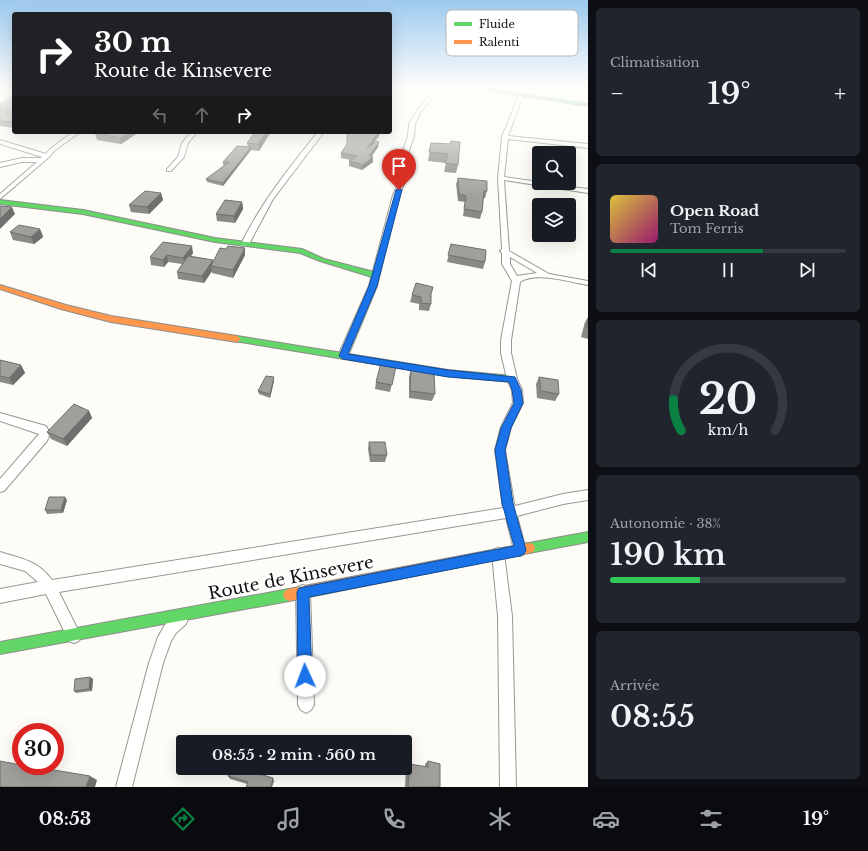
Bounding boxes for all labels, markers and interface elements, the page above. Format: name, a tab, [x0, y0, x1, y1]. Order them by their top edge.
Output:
legend	[446, 10, 578, 56]
text: Fluide	[479, 17, 515, 31]
text: 30 m	[94, 25, 171, 60]
icon: right	[28, 28, 80, 80]
text: Ralenti	[479, 35, 519, 49]
text: Climatisation	[610, 54, 700, 71]
text: Route de Kinsevere	[94, 60, 272, 82]
text: 19°	[707, 75, 751, 112]
text: −	[610, 80, 624, 107]
text: +	[834, 80, 846, 107]
icon: left	[149, 104, 171, 126]
icon: ahead	[191, 104, 213, 126]
icon: right	[233, 104, 255, 126]
map controls	[532, 146, 576, 242]
button: search	[532, 146, 576, 190]
pin	[382, 149, 416, 190]
icon: arrive	[388, 155, 410, 177]
button: layers	[532, 198, 576, 242]
text: Open Road	[670, 201, 759, 220]
text: Tom Ferris	[670, 220, 744, 237]
icon: previous	[638, 259, 660, 281]
icon: pause	[717, 259, 739, 281]
icon: next	[796, 259, 818, 281]
text: 20	[699, 374, 757, 425]
text: km/h	[708, 421, 748, 439]
text: Autonomie · 38%	[610, 515, 721, 532]
text: 190 km	[610, 536, 726, 573]
street label: Route de Kinsevere	[206, 552, 376, 604]
position arrow	[284, 655, 326, 697]
text: Arrivée	[610, 677, 659, 694]
text: 08:55	[610, 698, 695, 735]
speed limit sign: 30	[12, 723, 64, 775]
text: 08:55 · 2 min · 560 m	[212, 745, 376, 764]
icon: directions	[169, 805, 197, 833]
icon: music	[275, 805, 303, 833]
icon: phone	[380, 805, 408, 833]
icon: climate	[486, 805, 514, 833]
icon: car	[592, 805, 620, 833]
icon: filters	[697, 805, 725, 833]
text: 08:53	[39, 808, 91, 830]
text: 19°	[803, 808, 829, 830]

